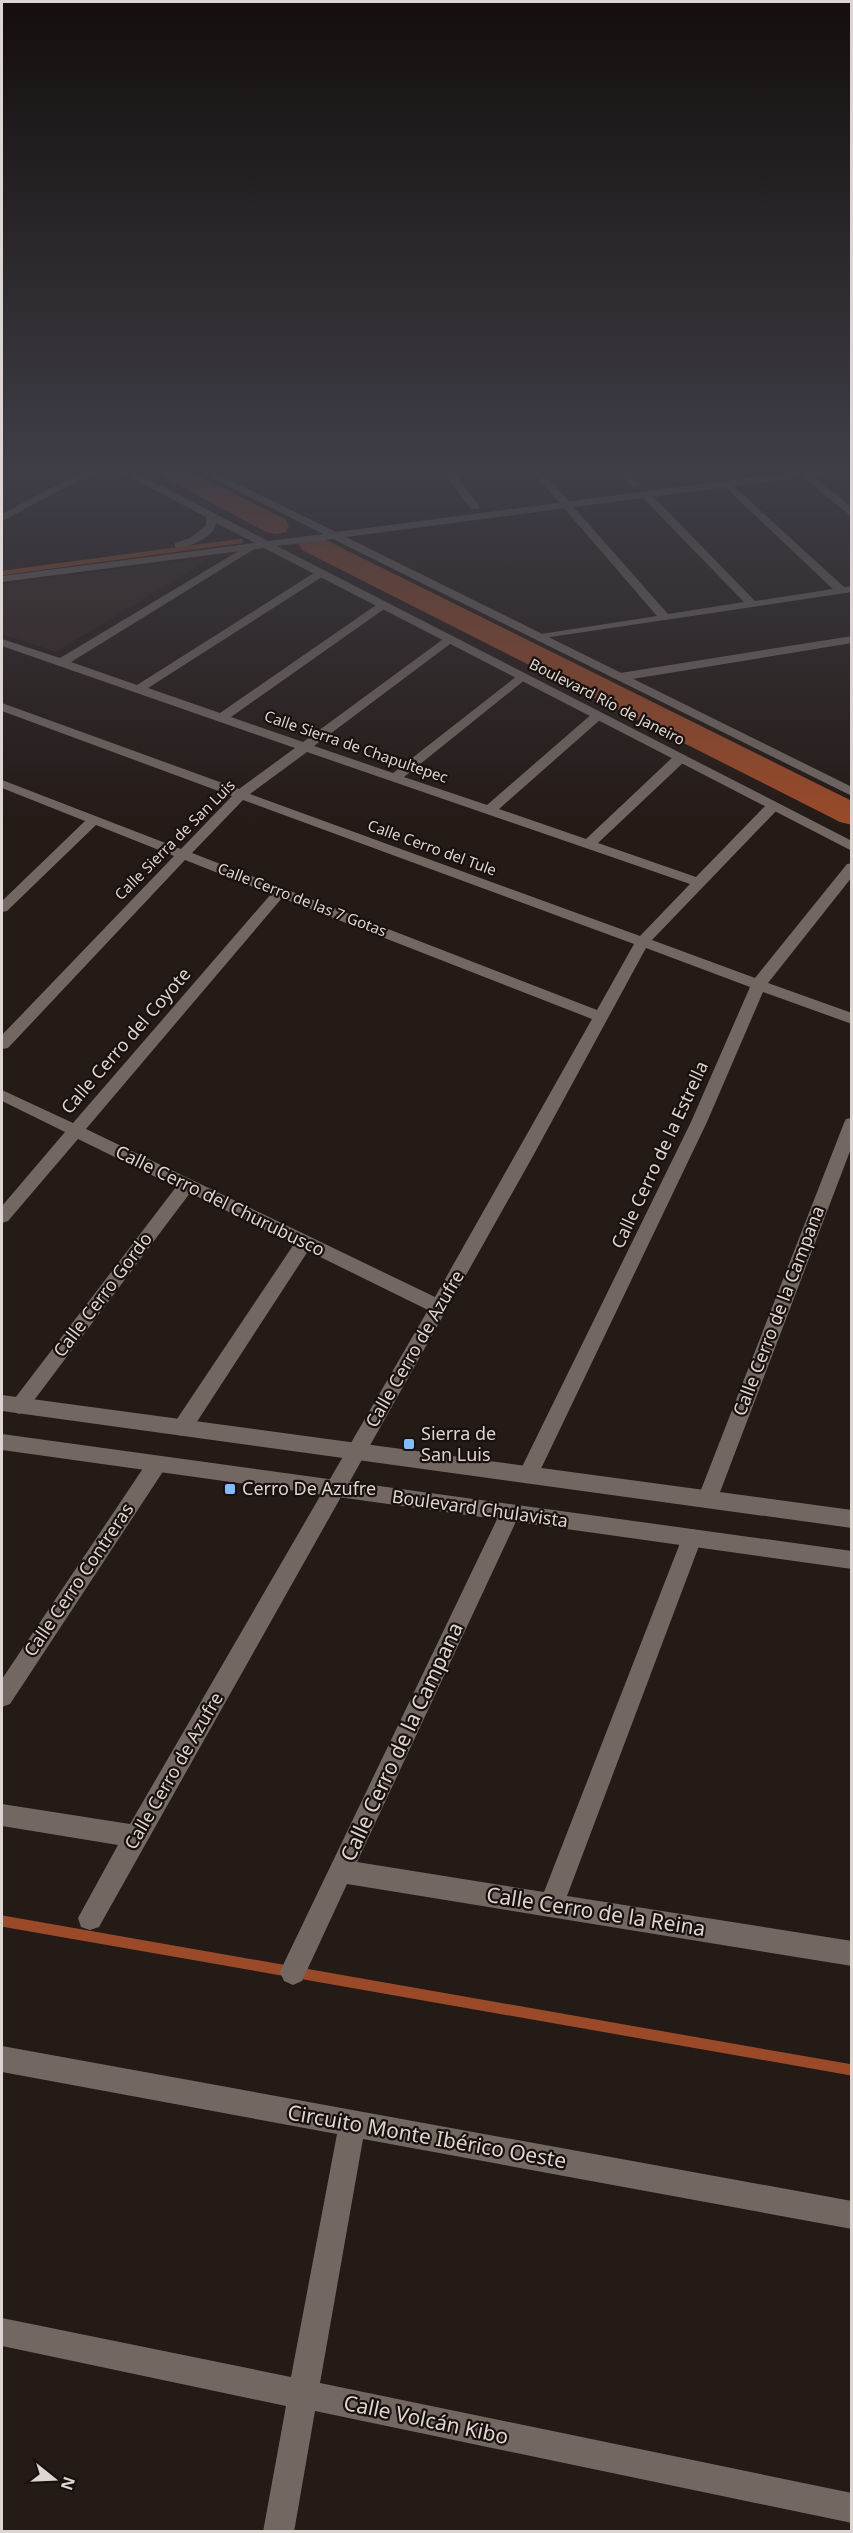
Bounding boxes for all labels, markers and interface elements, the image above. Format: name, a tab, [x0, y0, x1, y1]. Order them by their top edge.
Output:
street label: Boulevard Río de Janeiro	[526, 653, 689, 749]
street label: Calle Sierra de Chapultepec	[262, 705, 451, 787]
street label: Calle Sierra de San Luis	[110, 775, 239, 904]
street label: Calle Cerro del Tule	[365, 814, 499, 880]
street label: Calle Cerro de las 7 Gotas	[215, 858, 390, 941]
street label: Calle Cerro del Coyote	[55, 962, 195, 1119]
street label: Calle Cerro de la Estrella	[605, 1057, 713, 1252]
street label: Calle Cerro del Churubusco	[112, 1139, 329, 1261]
street label: Calle Cerro de la Campana	[727, 1202, 829, 1419]
street label: Calle Cerro Gordo	[47, 1227, 157, 1362]
street label: Calle Cerro de Azufre	[359, 1266, 469, 1431]
place label: Sierra de San Luis	[421, 1421, 496, 1466]
marker: Sierra de San Luis	[402, 1437, 416, 1451]
place label: Cerro De Azufre	[242, 1476, 376, 1500]
marker: Cerro De Azufre	[223, 1482, 237, 1496]
street label: Boulevard Chulavista	[391, 1484, 570, 1532]
street label: Calle Cerro Contreras	[18, 1498, 138, 1661]
street label: Calle Cerro de la Campana	[333, 1618, 469, 1866]
street label: Calle Cerro de Azufre	[118, 1688, 228, 1853]
street label: Calle Cerro de la Reina	[485, 1880, 708, 1942]
street label: Circuito Monte Ibérico Oeste	[286, 2098, 569, 2174]
street label: Calle Volcán Kibo	[341, 2388, 511, 2450]
north arrow	[24, 2449, 84, 2509]
text: N	[56, 2474, 81, 2493]

